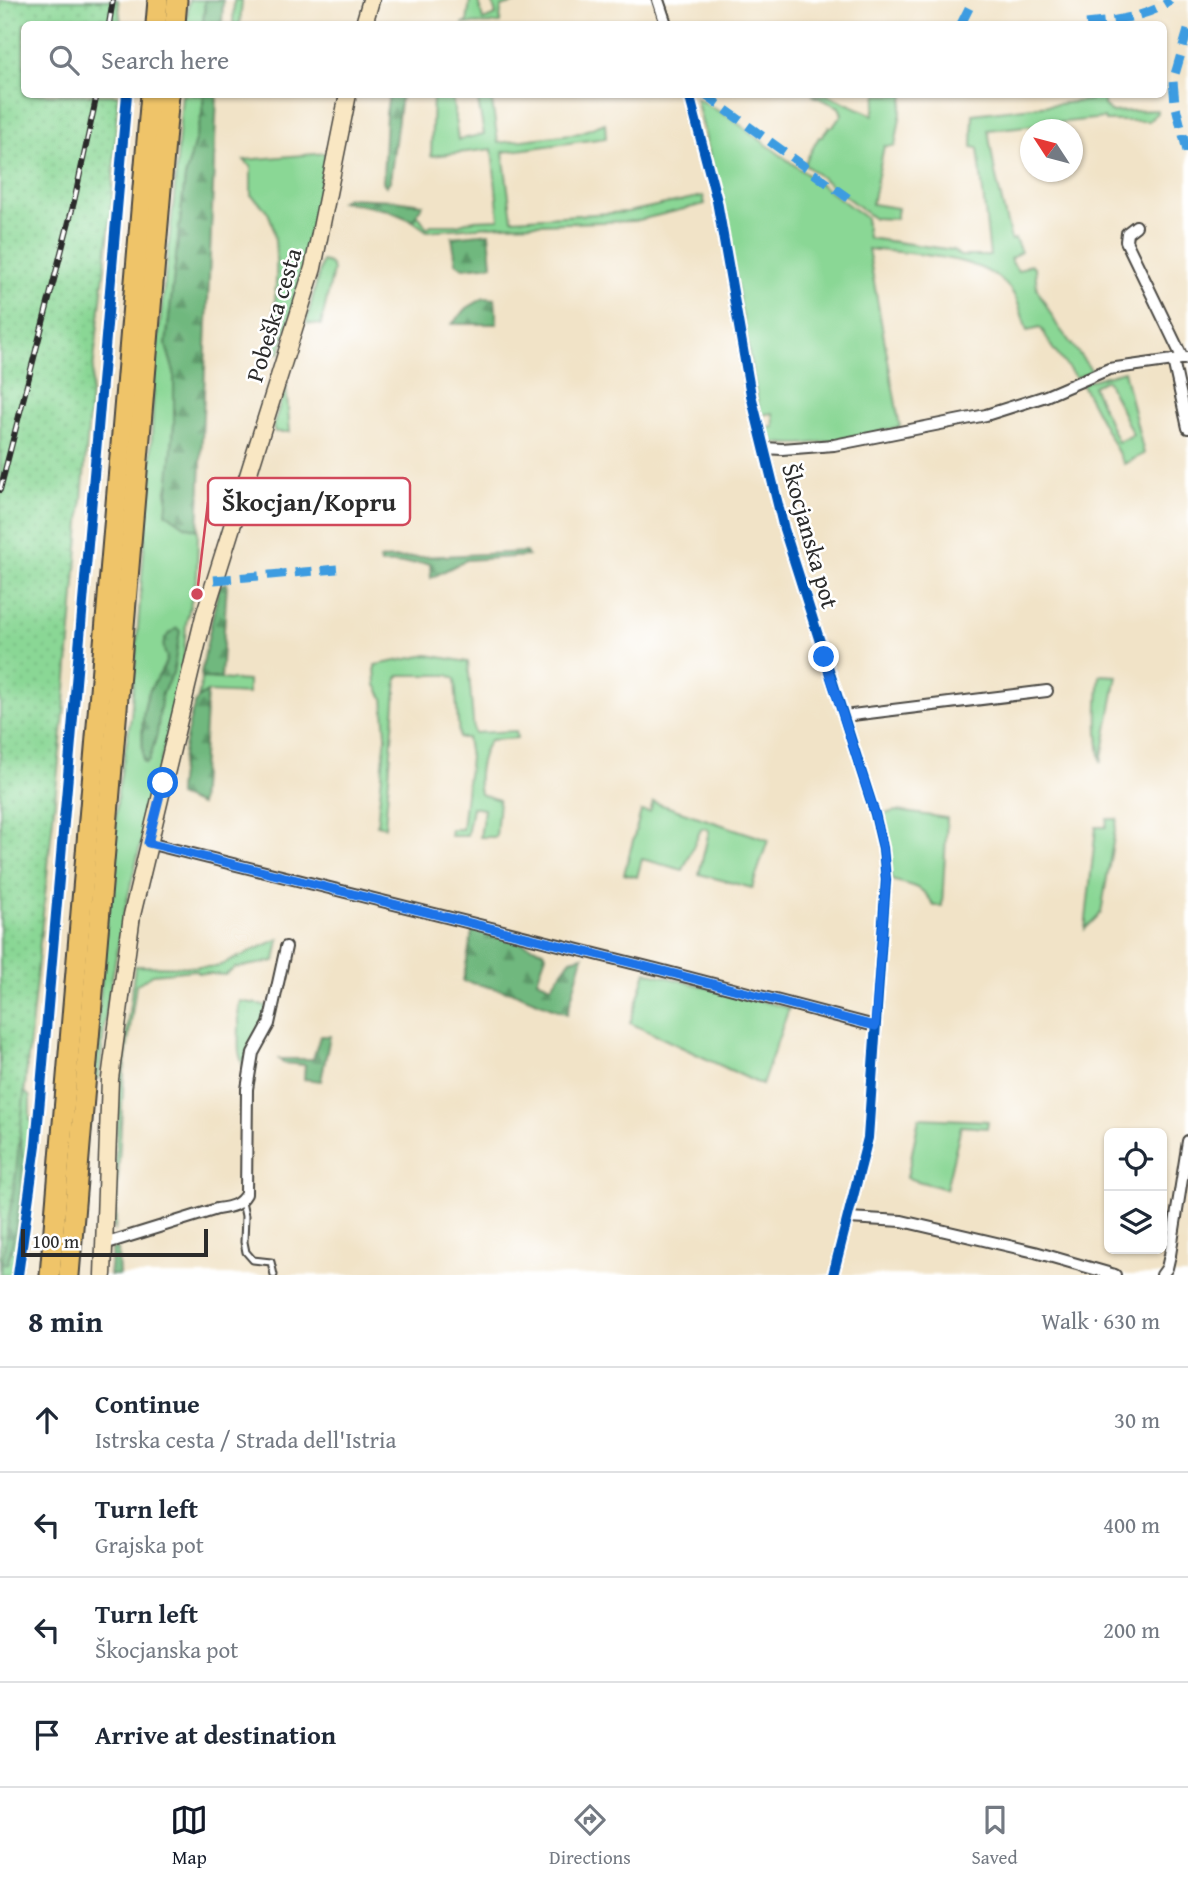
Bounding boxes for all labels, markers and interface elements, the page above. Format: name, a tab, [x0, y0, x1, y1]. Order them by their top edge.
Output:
search box	[21, 21, 1167, 98]
text: Search here	[101, 40, 229, 79]
icon: search	[45, 41, 83, 79]
north arrow	[1020, 119, 1083, 182]
street label: Pobeška cesta	[237, 243, 311, 386]
street label: Škocjanska pot	[773, 459, 848, 613]
callout: Škocjan/Kopru	[208, 478, 410, 525]
text: Škocjan/Kopru	[222, 482, 396, 521]
route end	[808, 641, 839, 672]
route start	[147, 767, 178, 798]
map controls	[1104, 1128, 1167, 1254]
button: locate	[1104, 1128, 1167, 1191]
button: layers	[1104, 1191, 1167, 1254]
scale bar	[21, 1226, 208, 1258]
text: 100 m	[32, 1227, 79, 1255]
text: 8 min	[28, 1299, 103, 1343]
text: Walk · 630 m	[1041, 1304, 1160, 1337]
text: Continue	[95, 1384, 200, 1423]
icon: ahead	[28, 1401, 66, 1439]
text: 30 m	[1114, 1403, 1160, 1436]
text: Istrska cesta / Strada dell'Istria	[95, 1423, 396, 1456]
text: Turn left	[95, 1489, 198, 1528]
icon: left	[28, 1506, 66, 1544]
text: 400 m	[1103, 1508, 1160, 1541]
text: Grajska pot	[95, 1528, 204, 1561]
text: Turn left	[95, 1594, 198, 1633]
icon: left	[28, 1611, 66, 1649]
text: 200 m	[1103, 1613, 1160, 1646]
text: Škocjanska pot	[95, 1633, 238, 1666]
text: Arrive at destination	[95, 1715, 336, 1754]
icon: arrive	[28, 1716, 66, 1754]
tab: Map	[170, 1801, 208, 1871]
tab: Directions	[549, 1801, 631, 1871]
tab: Saved	[972, 1801, 1018, 1871]

